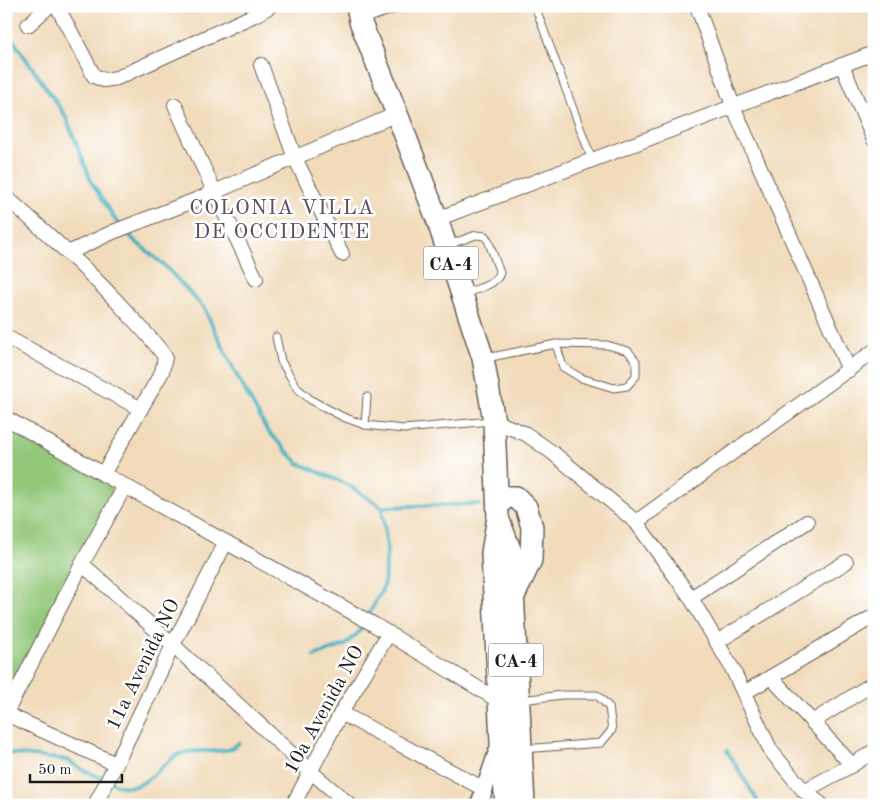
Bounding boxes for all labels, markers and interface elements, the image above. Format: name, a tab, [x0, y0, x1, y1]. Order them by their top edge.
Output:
district label: COLONIA VILLA DE OCCIDENTE	[189, 198, 375, 243]
road number: CA-4	[424, 247, 478, 280]
street label: 11a Avenida NO	[103, 596, 184, 734]
street label: 10a Avenida NO	[281, 643, 368, 777]
road number: CA-4	[488, 644, 544, 676]
scale bar	[30, 751, 122, 783]
text: 50 m	[38, 763, 72, 778]

